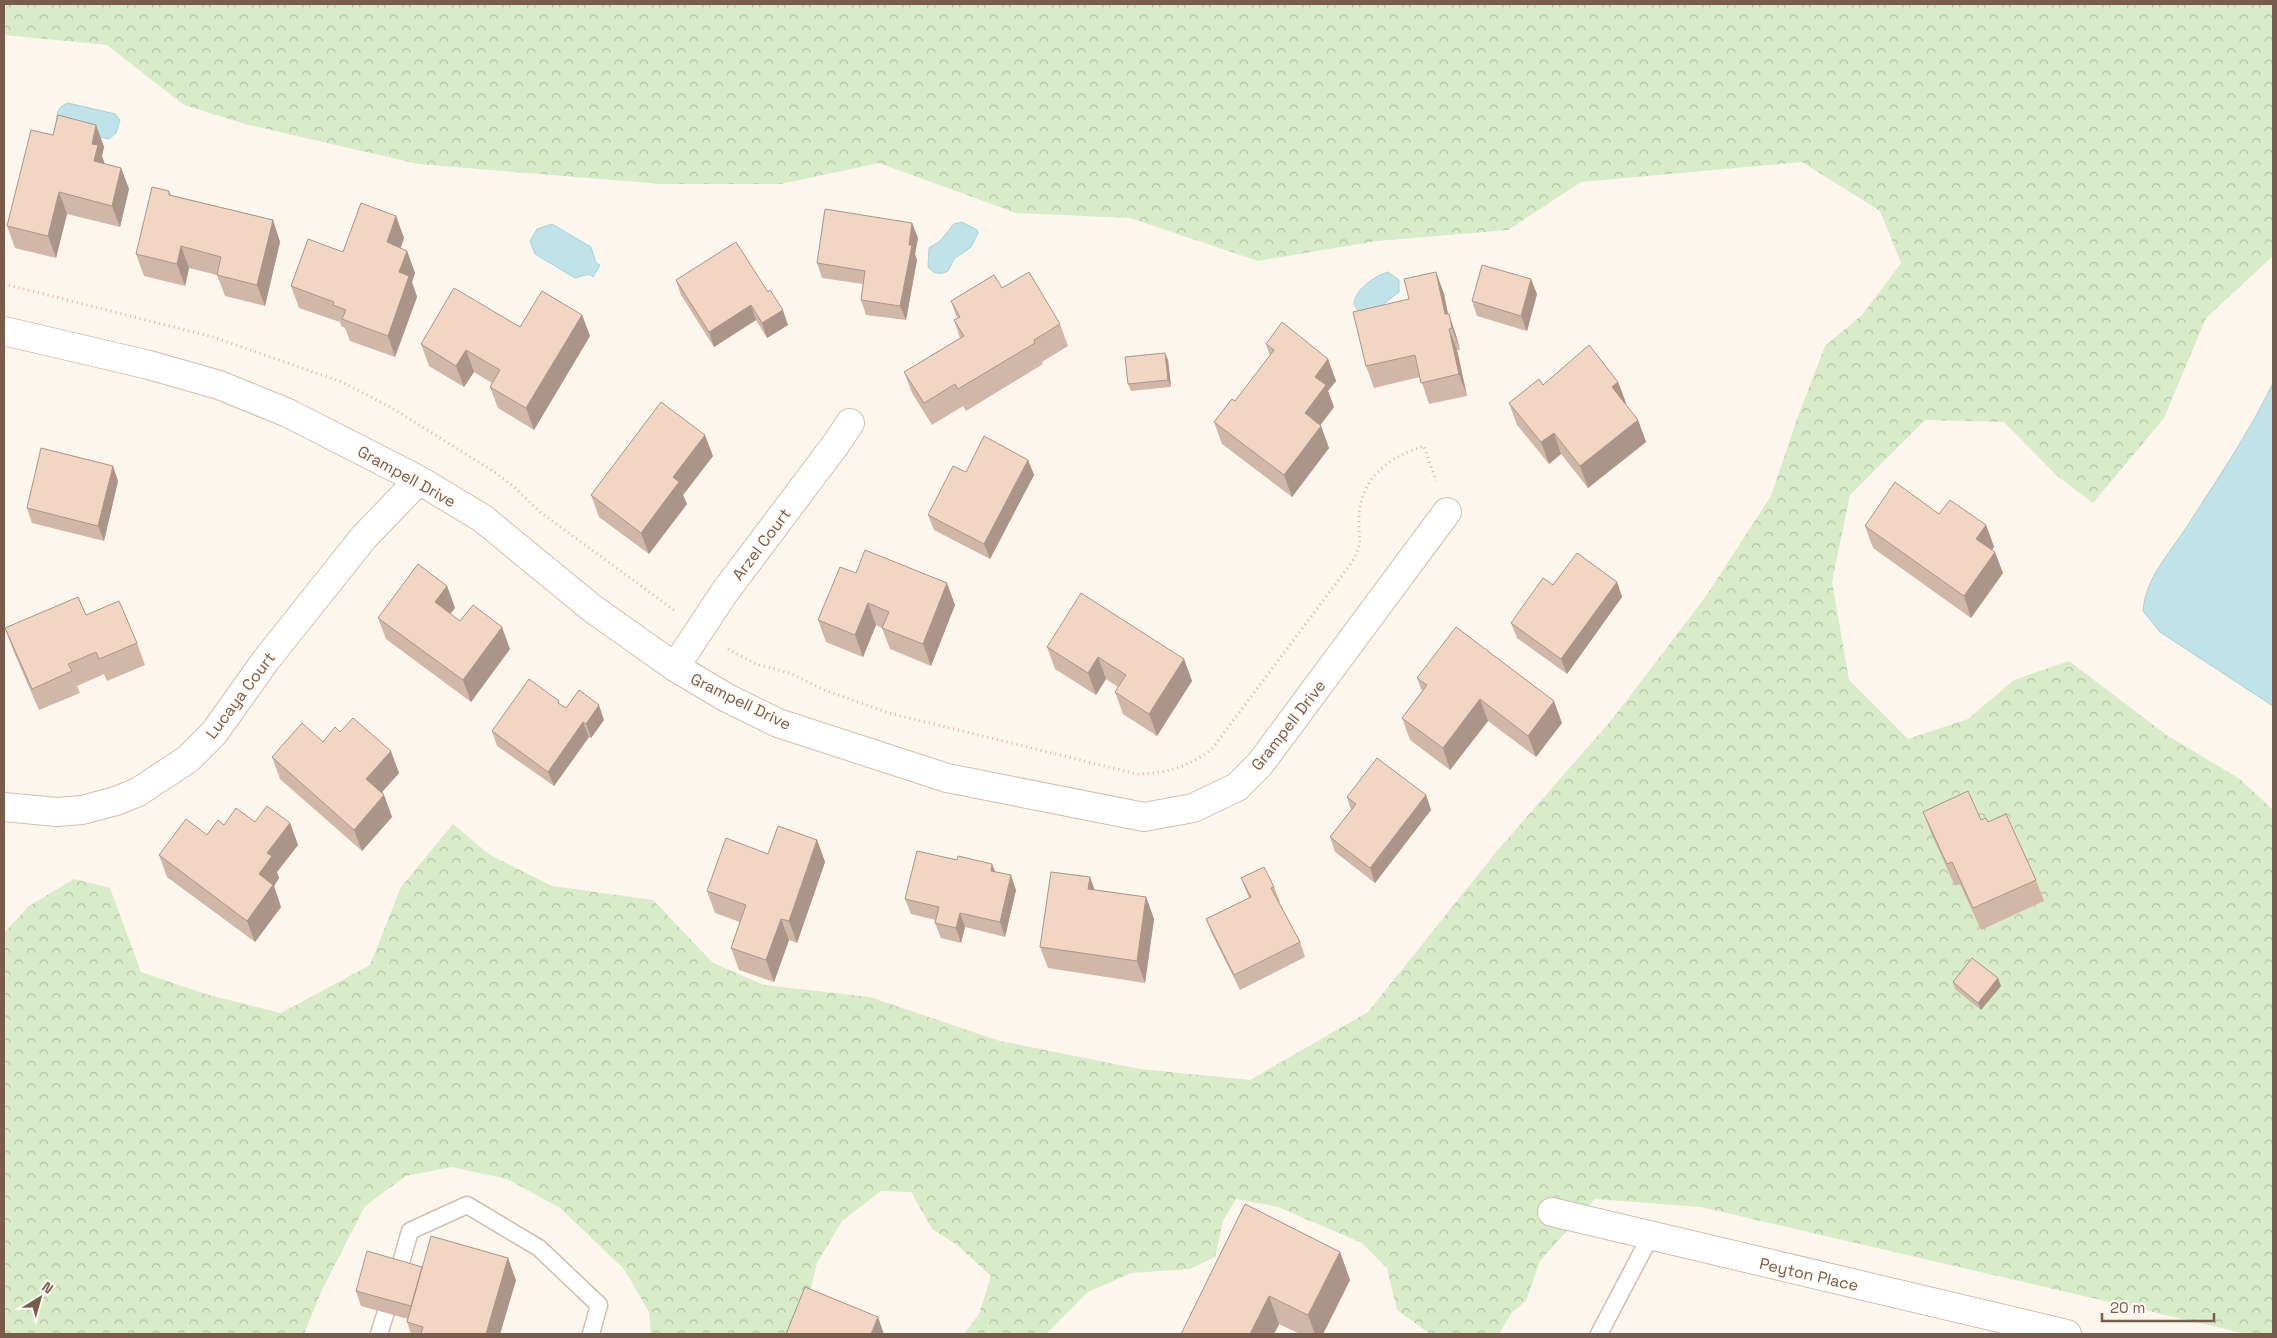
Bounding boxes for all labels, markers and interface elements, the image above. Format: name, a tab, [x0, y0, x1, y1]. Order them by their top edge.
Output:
street label: Grampell Drive	[354, 441, 460, 512]
street label: Arzel Court	[727, 504, 795, 585]
street label: Lucaya Court	[201, 648, 280, 743]
street label: Grampell Drive	[687, 668, 795, 735]
street label: Grampell Drive	[1246, 676, 1330, 775]
street label: Peyton Place	[1757, 1253, 1860, 1296]
north arrow	[15, 1273, 65, 1323]
text: N	[39, 1278, 57, 1298]
scale bar	[2102, 1290, 2214, 1322]
text: 20 m	[2110, 1298, 2145, 1317]

